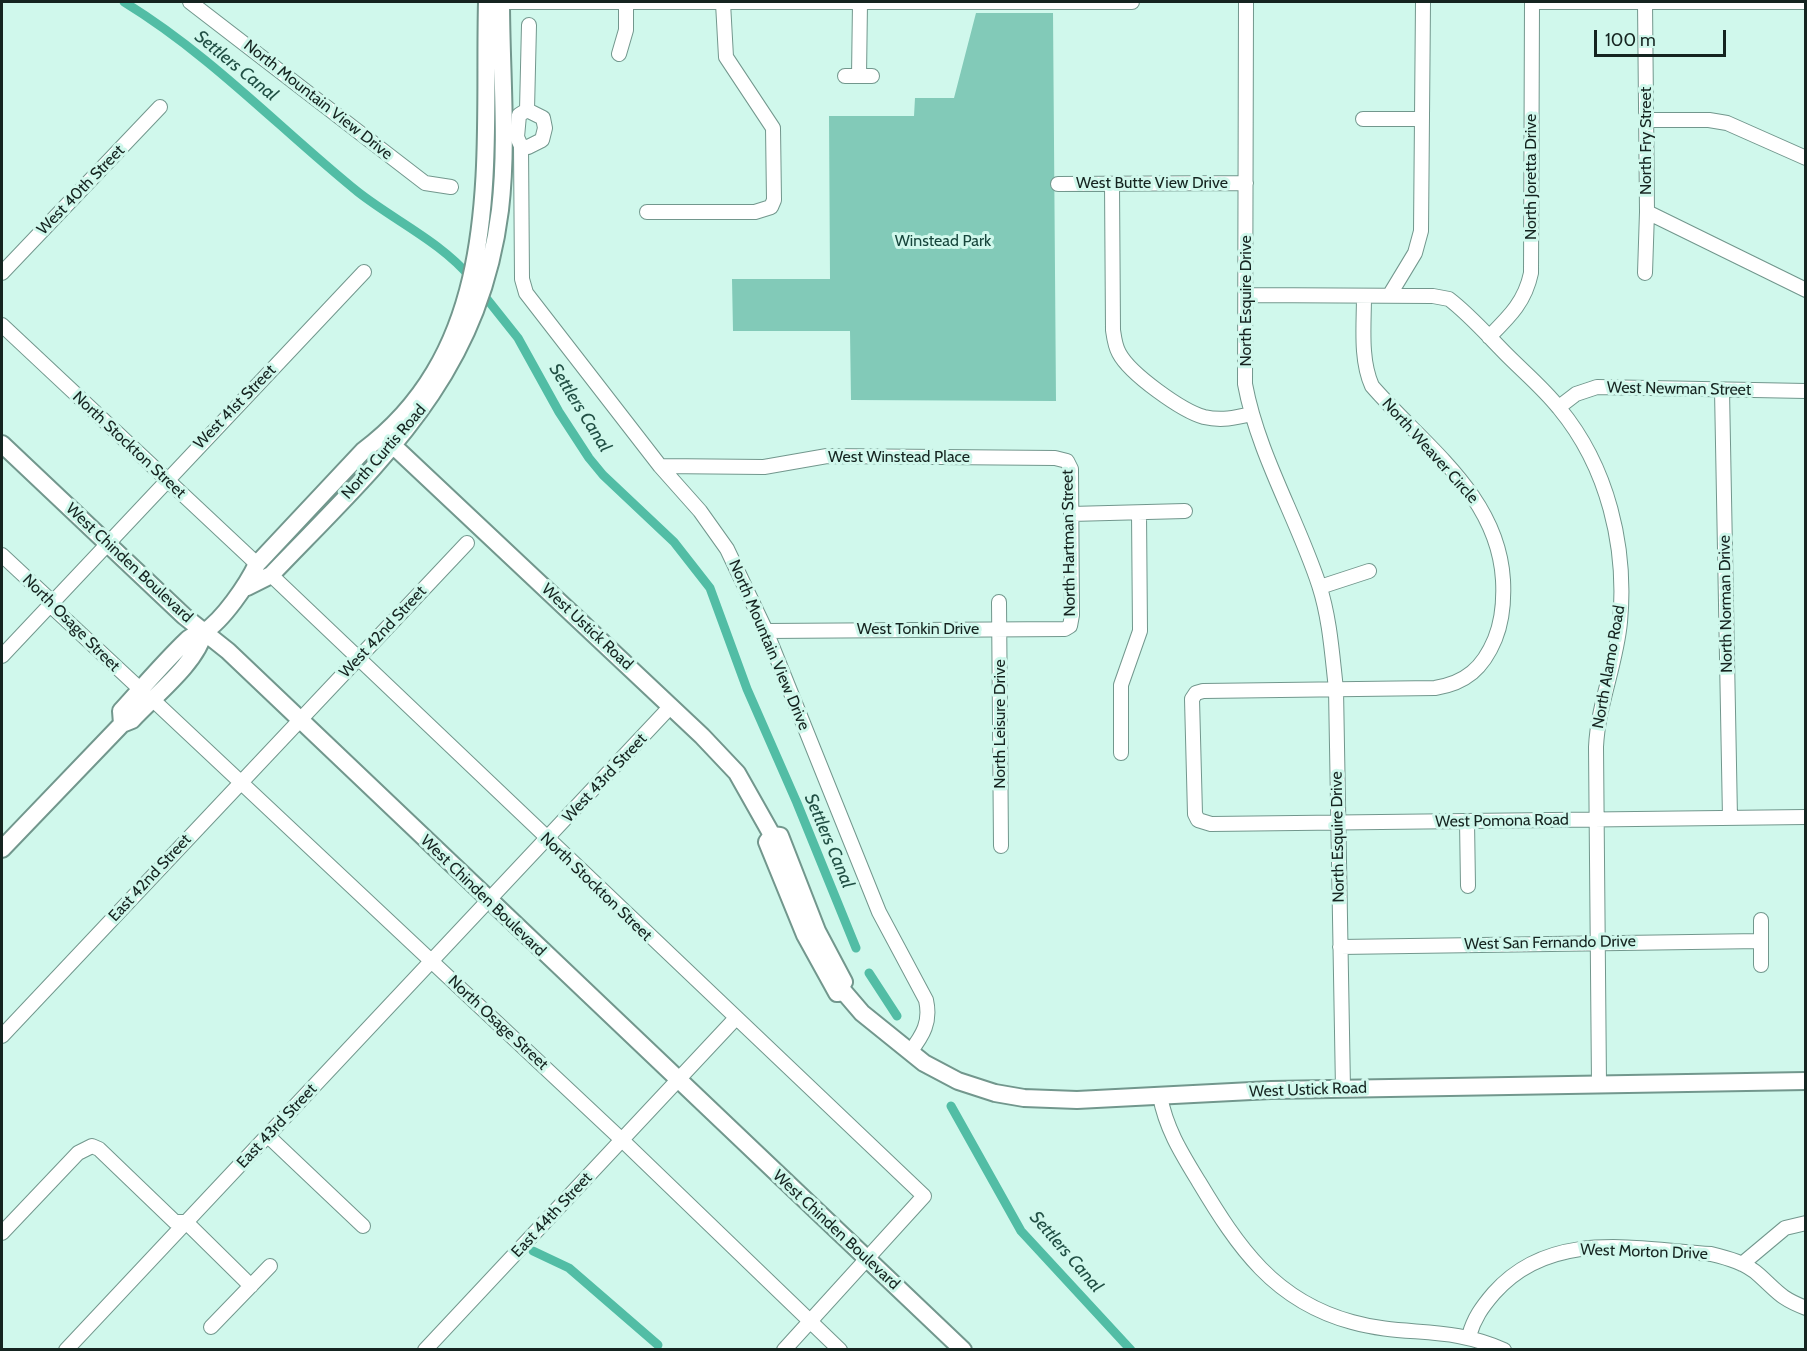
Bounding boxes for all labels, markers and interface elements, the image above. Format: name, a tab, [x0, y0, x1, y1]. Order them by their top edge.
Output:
scale bar	[1597, 18, 1729, 56]
water label: Settlers Canal	[190, 26, 282, 106]
text: 100 m	[1605, 29, 1656, 51]
street label: North Mountain View Drive	[240, 36, 396, 164]
street label: North Fry Street	[1636, 87, 1656, 195]
street label: North Joretta Drive	[1521, 114, 1541, 240]
street label: West 40th Street	[33, 141, 129, 239]
street label: West Butte View Drive	[1076, 173, 1228, 193]
park label: Winstead Park	[895, 231, 991, 251]
street label: North Esquire Drive	[1236, 235, 1256, 367]
water label: Settlers Canal	[544, 360, 616, 456]
street label: West 41st Street	[190, 361, 280, 453]
street label: West Newman Street	[1607, 378, 1751, 400]
street label: North Stockton Street	[68, 388, 190, 502]
street label: North Weaver Circle	[1378, 394, 1482, 508]
street label: North Curtis Road	[338, 401, 430, 503]
street label: West Winstead Place	[828, 447, 970, 467]
street label: North Hartman Street	[1058, 469, 1080, 617]
street label: West Chinden Boulevard	[62, 499, 196, 627]
street label: North Norman Drive	[1715, 535, 1737, 673]
street label: North Mountain View Drive	[724, 557, 814, 733]
street label: North Osage Street	[18, 570, 124, 676]
street label: West Ustick Road	[537, 580, 637, 674]
street label: West 42nd Street	[336, 582, 430, 682]
street label: North Alamo Road	[1589, 604, 1629, 730]
street label: West Tonkin Drive	[857, 619, 979, 639]
street label: North Leisure Drive	[990, 659, 1010, 789]
street label: West 43rd Street	[559, 730, 651, 826]
street label: North Esquire Drive	[1327, 771, 1349, 903]
water label: Settlers Canal	[799, 791, 859, 891]
street label: West Pomona Road	[1435, 810, 1569, 832]
street label: North Stockton Street	[536, 829, 656, 945]
street label: East 42nd Street	[105, 830, 195, 926]
street label: West Chinden Boulevard	[416, 831, 550, 961]
street label: West San Fernando Drive	[1464, 932, 1636, 954]
street label: North Osage Street	[444, 972, 552, 1074]
street label: West Ustick Road	[1249, 1078, 1367, 1102]
street label: East 43rd Street	[233, 1080, 321, 1172]
street label: West Chinden Boulevard	[769, 1166, 903, 1294]
street label: East 44th Street	[508, 1168, 596, 1262]
water label: Settlers Canal	[1025, 1207, 1107, 1297]
street label: West Morton Drive	[1580, 1240, 1708, 1264]

